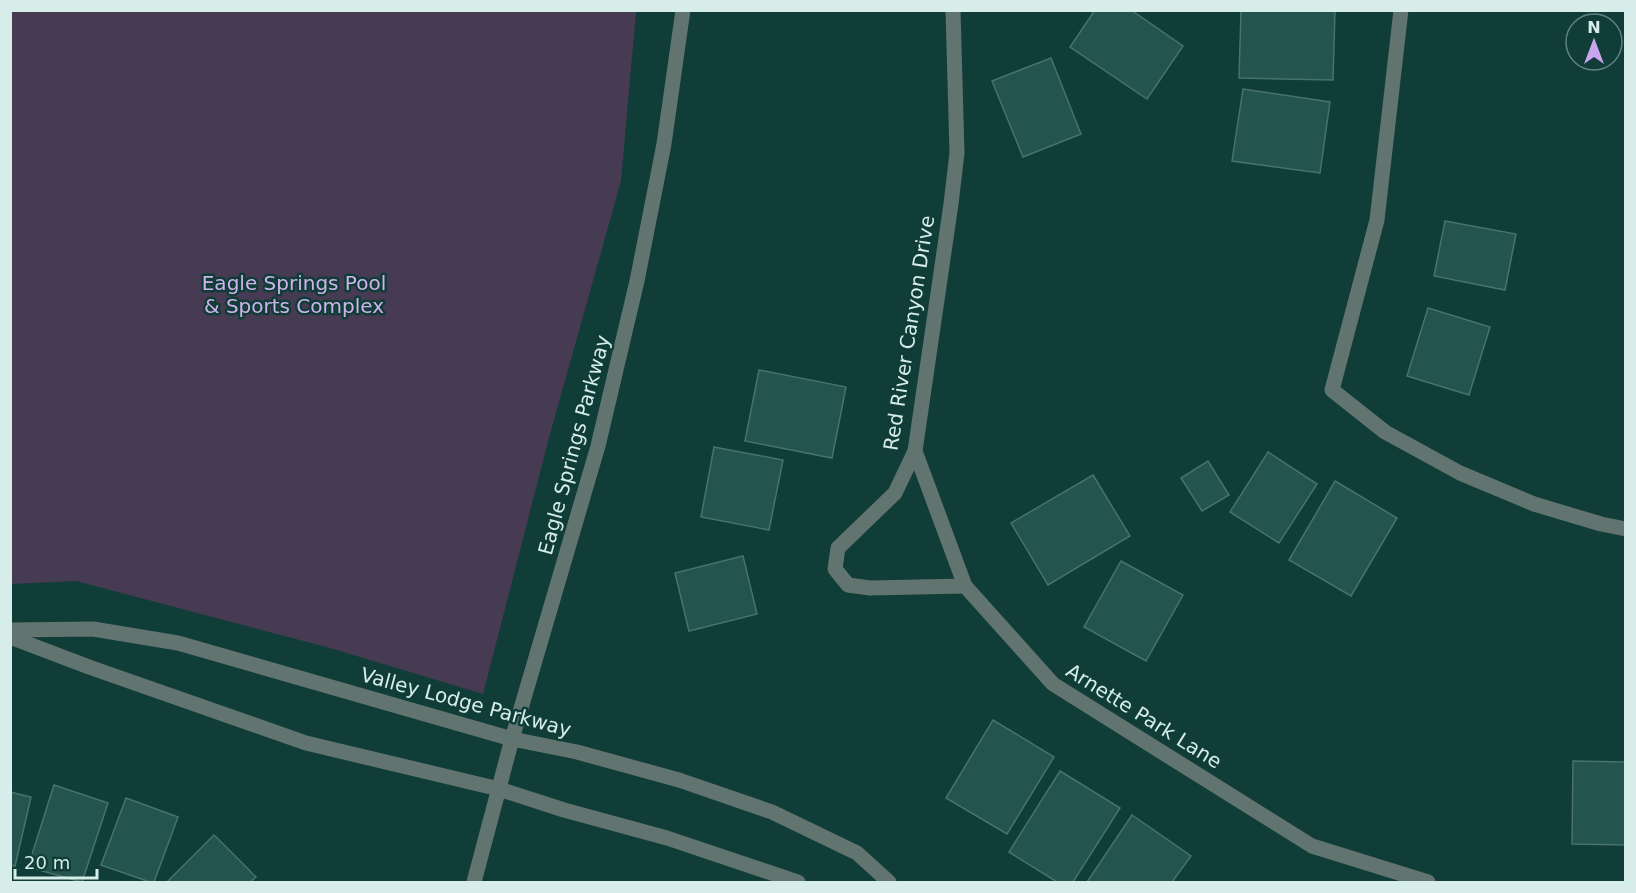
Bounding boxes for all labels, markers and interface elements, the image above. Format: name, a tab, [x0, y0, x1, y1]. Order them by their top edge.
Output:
north arrow	[1564, 12, 1624, 72]
text: N	[1587, 18, 1601, 37]
street label: Red River Canyon Drive	[879, 214, 939, 452]
park label: Eagle Springs Pool & Sports Complex	[202, 271, 386, 318]
street label: Eagle Springs Parkway	[533, 332, 615, 558]
street label: Arnette Park Lane	[1062, 658, 1226, 774]
street label: Valley Lodge Parkway	[358, 662, 574, 742]
scale bar	[15, 842, 98, 880]
text: 20 m	[24, 852, 70, 873]

